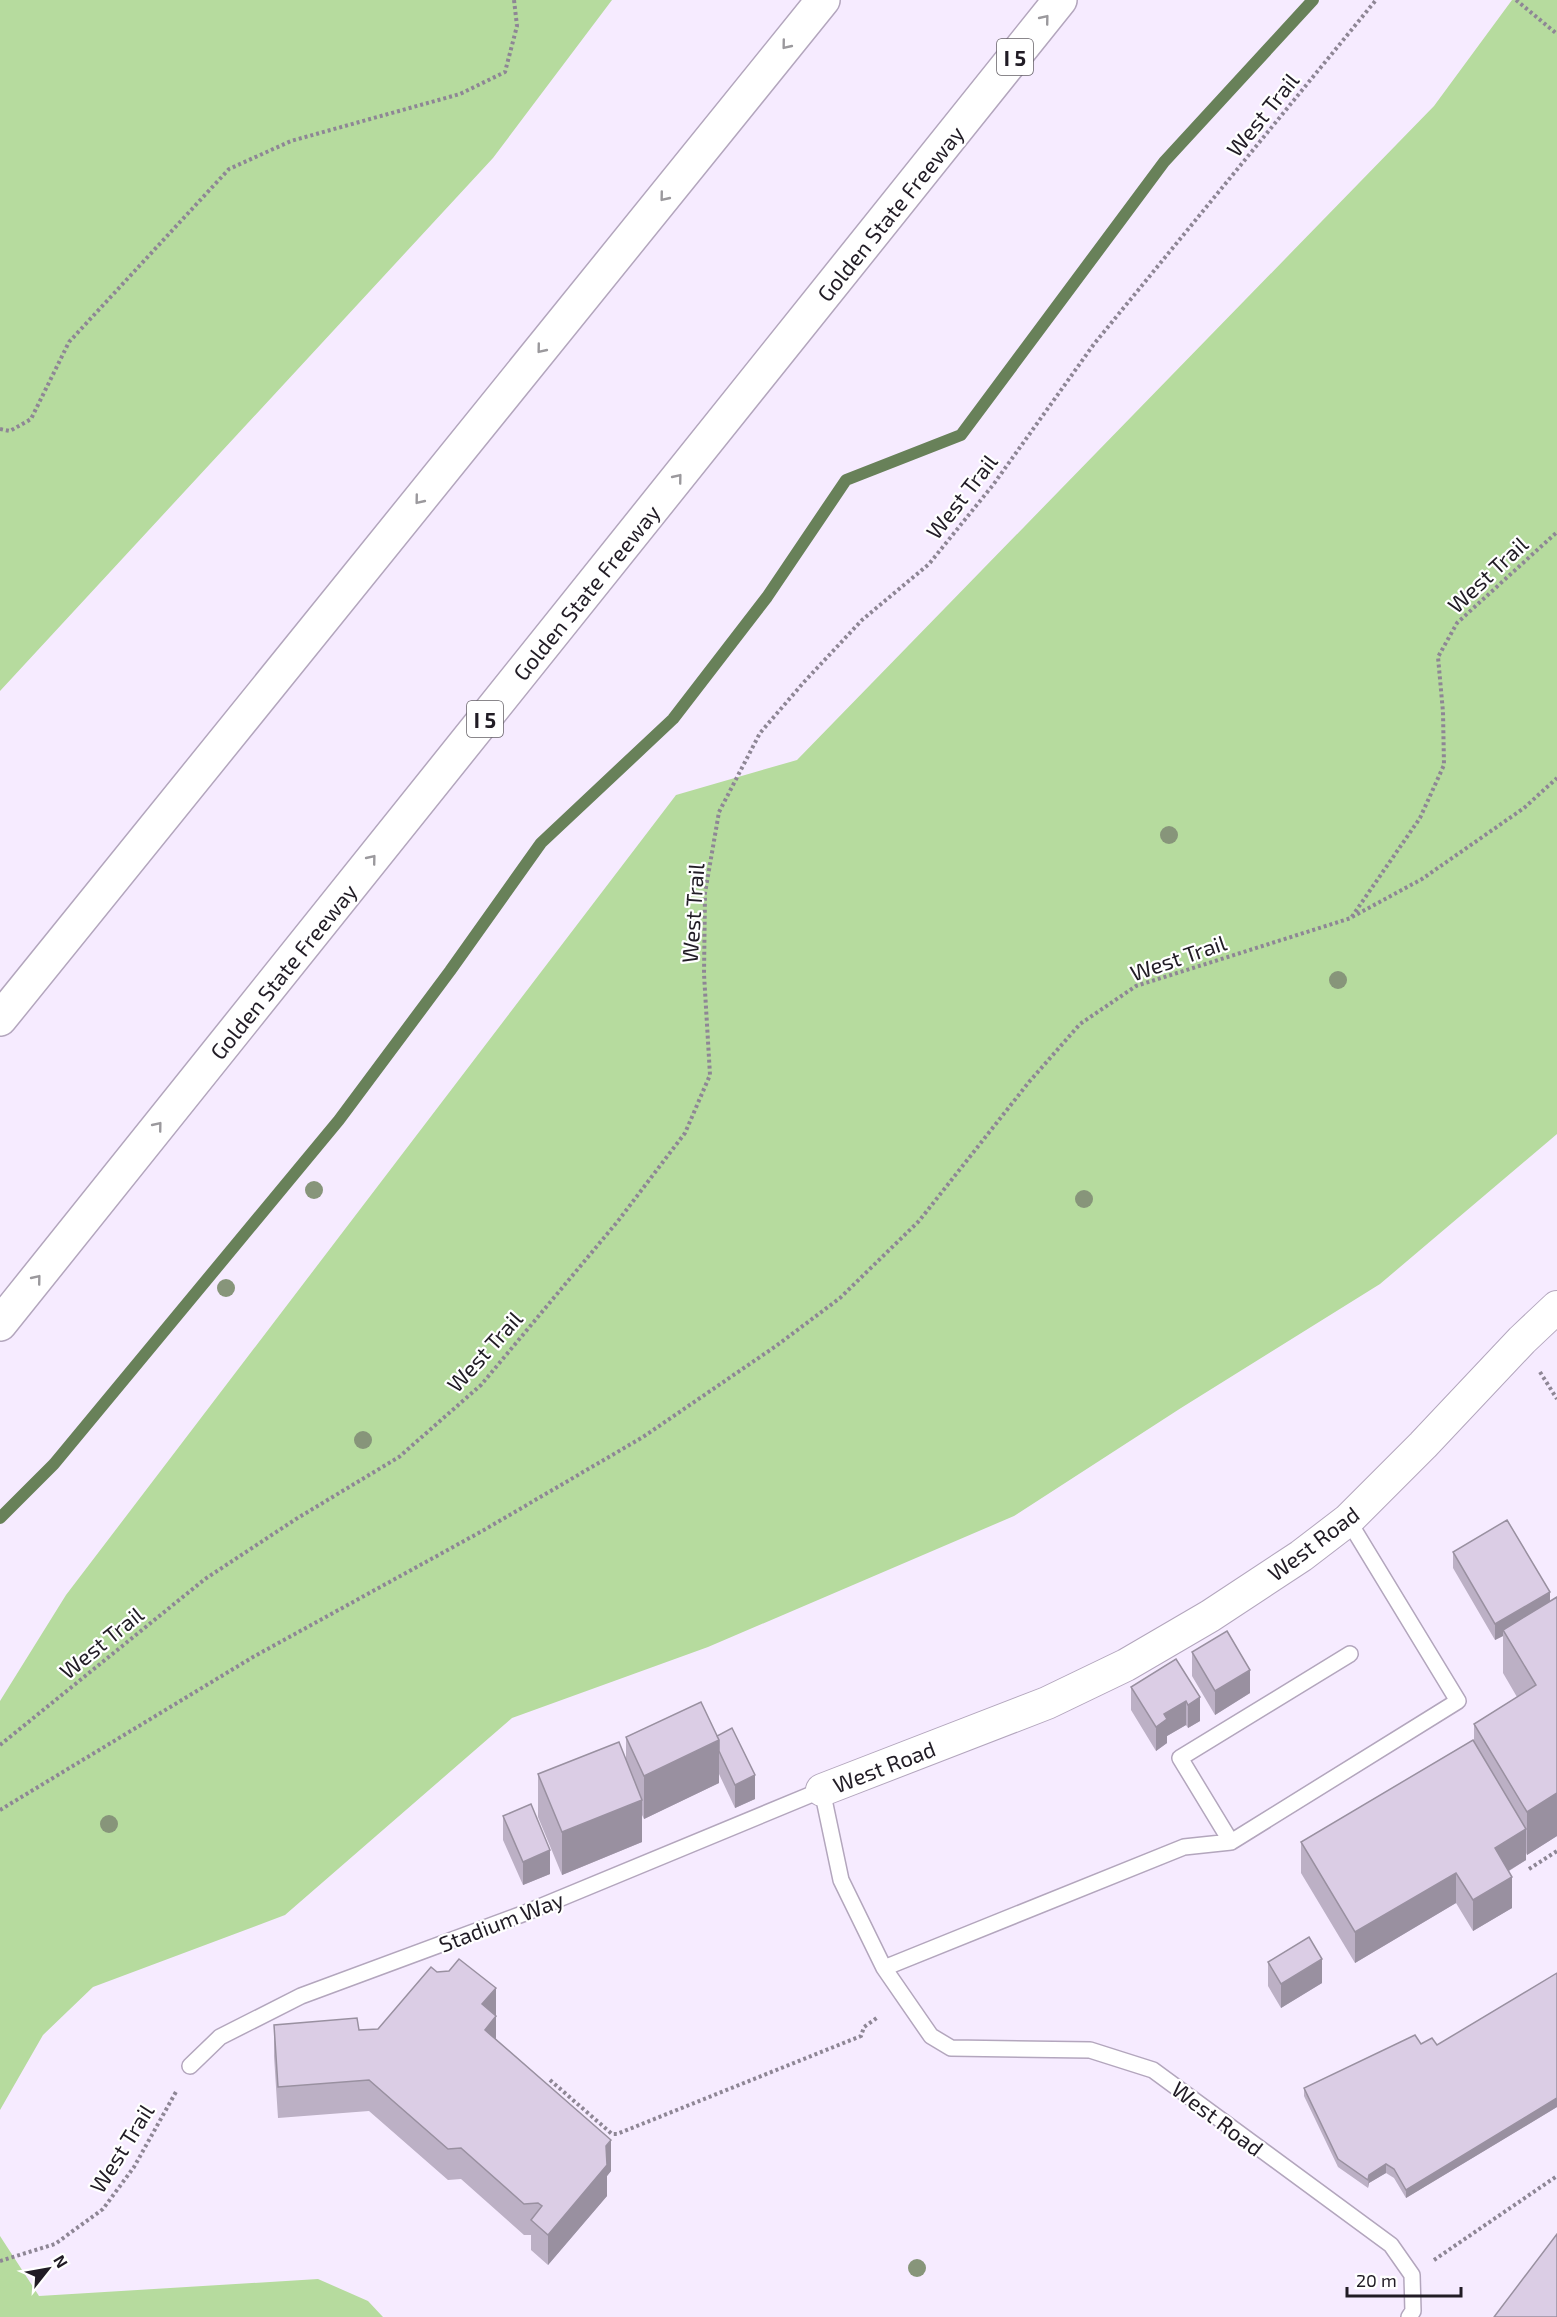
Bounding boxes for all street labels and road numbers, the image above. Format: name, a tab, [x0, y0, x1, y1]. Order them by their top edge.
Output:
road number: I 5	[997, 39, 1033, 75]
street label: West Trail	[1220, 67, 1304, 161]
street label: Golden State Freeway	[811, 120, 969, 306]
street label: West Trail	[920, 448, 1002, 543]
street label: Golden State Freeway	[507, 499, 665, 685]
street label: West Trail	[1442, 530, 1533, 618]
road number: I 5	[467, 701, 503, 737]
street label: West Trail	[676, 862, 708, 964]
street label: Golden State Freeway	[204, 878, 362, 1064]
street label: West Trail	[1127, 928, 1230, 986]
street label: West Trail	[441, 1305, 527, 1397]
street label: West Road	[1262, 1500, 1364, 1586]
street label: West Trail	[54, 1600, 148, 1684]
street label: West Road	[829, 1735, 939, 1797]
street label: Stadium Way	[435, 1885, 567, 1957]
street label: West Road	[1167, 2075, 1269, 2161]
street label: West Trail	[84, 2098, 159, 2197]

